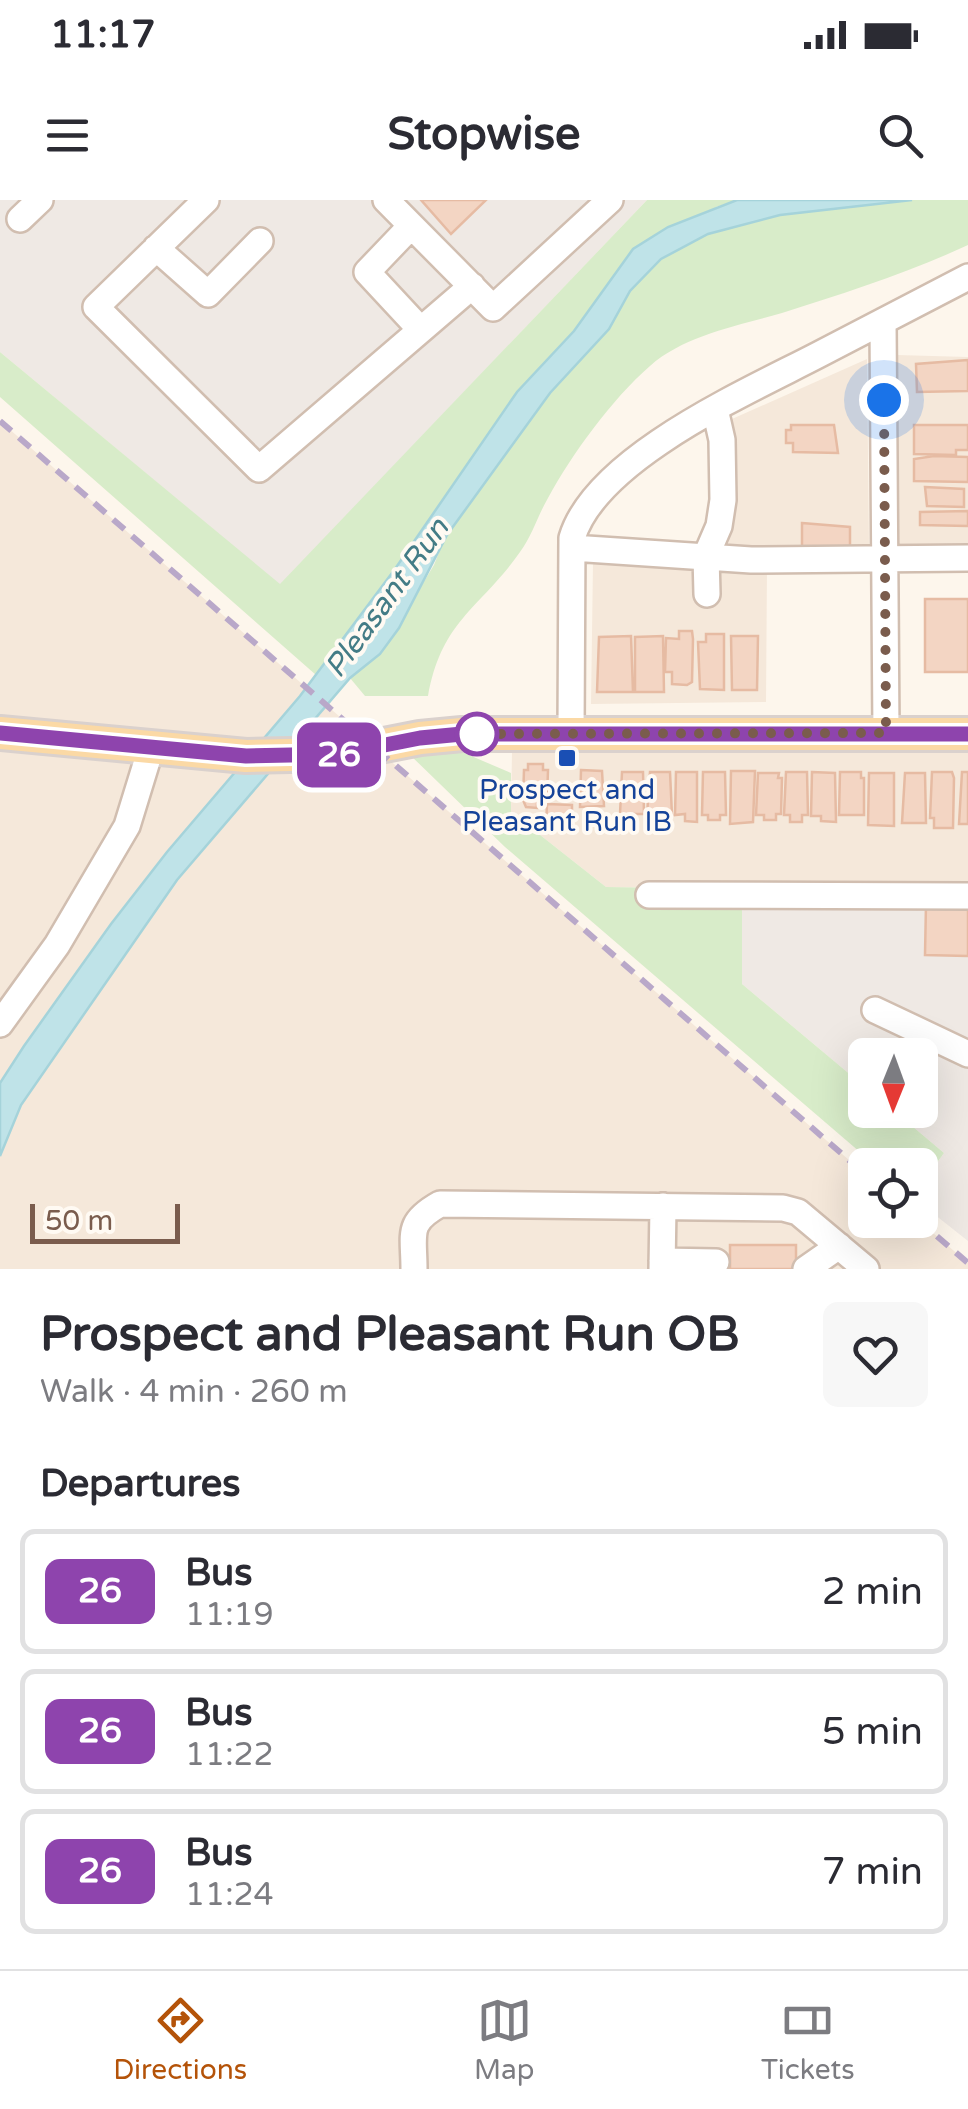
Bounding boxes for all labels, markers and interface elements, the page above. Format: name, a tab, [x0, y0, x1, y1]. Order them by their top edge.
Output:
text: 11:17	[50, 12, 155, 58]
icon: menu	[40, 108, 95, 163]
text: Stopwise	[388, 108, 580, 162]
icon: search	[873, 108, 928, 163]
your location	[859, 375, 909, 425]
water label: Pleasant Run	[317, 511, 458, 685]
unlabelled marker	[456, 713, 498, 755]
line badge: 26	[294, 722, 384, 788]
text: 26	[317, 734, 361, 776]
marker: Prospect and Pleasant Run IB	[556, 747, 578, 769]
place label: Prospect and Pleasant Run IB	[462, 773, 672, 839]
north arrow	[848, 1038, 938, 1128]
map controls	[848, 1038, 938, 1238]
button: locate	[848, 1148, 938, 1238]
scale bar	[30, 1199, 180, 1244]
text: 50 m	[45, 1204, 113, 1238]
button: heart	[823, 1302, 928, 1407]
text: Prospect and Pleasant Run OB	[40, 1306, 740, 1364]
text: Walk · 4 min · 260 m	[40, 1373, 348, 1411]
text: Departures	[40, 1461, 241, 1507]
text: Bus	[185, 1550, 252, 1596]
text: 2 min	[822, 1569, 923, 1615]
text: 26	[78, 1570, 122, 1612]
text: 11:19	[185, 1596, 274, 1634]
text: Bus	[185, 1690, 252, 1736]
text: 5 min	[822, 1709, 923, 1755]
text: 26	[78, 1710, 122, 1752]
text: 11:22	[185, 1736, 274, 1774]
text: Bus	[185, 1830, 252, 1876]
text: 7 min	[822, 1849, 923, 1895]
text: 26	[78, 1850, 122, 1892]
text: 11:24	[185, 1876, 274, 1914]
tab: Directions	[113, 1993, 247, 2087]
tab: Map	[474, 1993, 534, 2087]
tab: Tickets	[761, 1993, 855, 2087]

